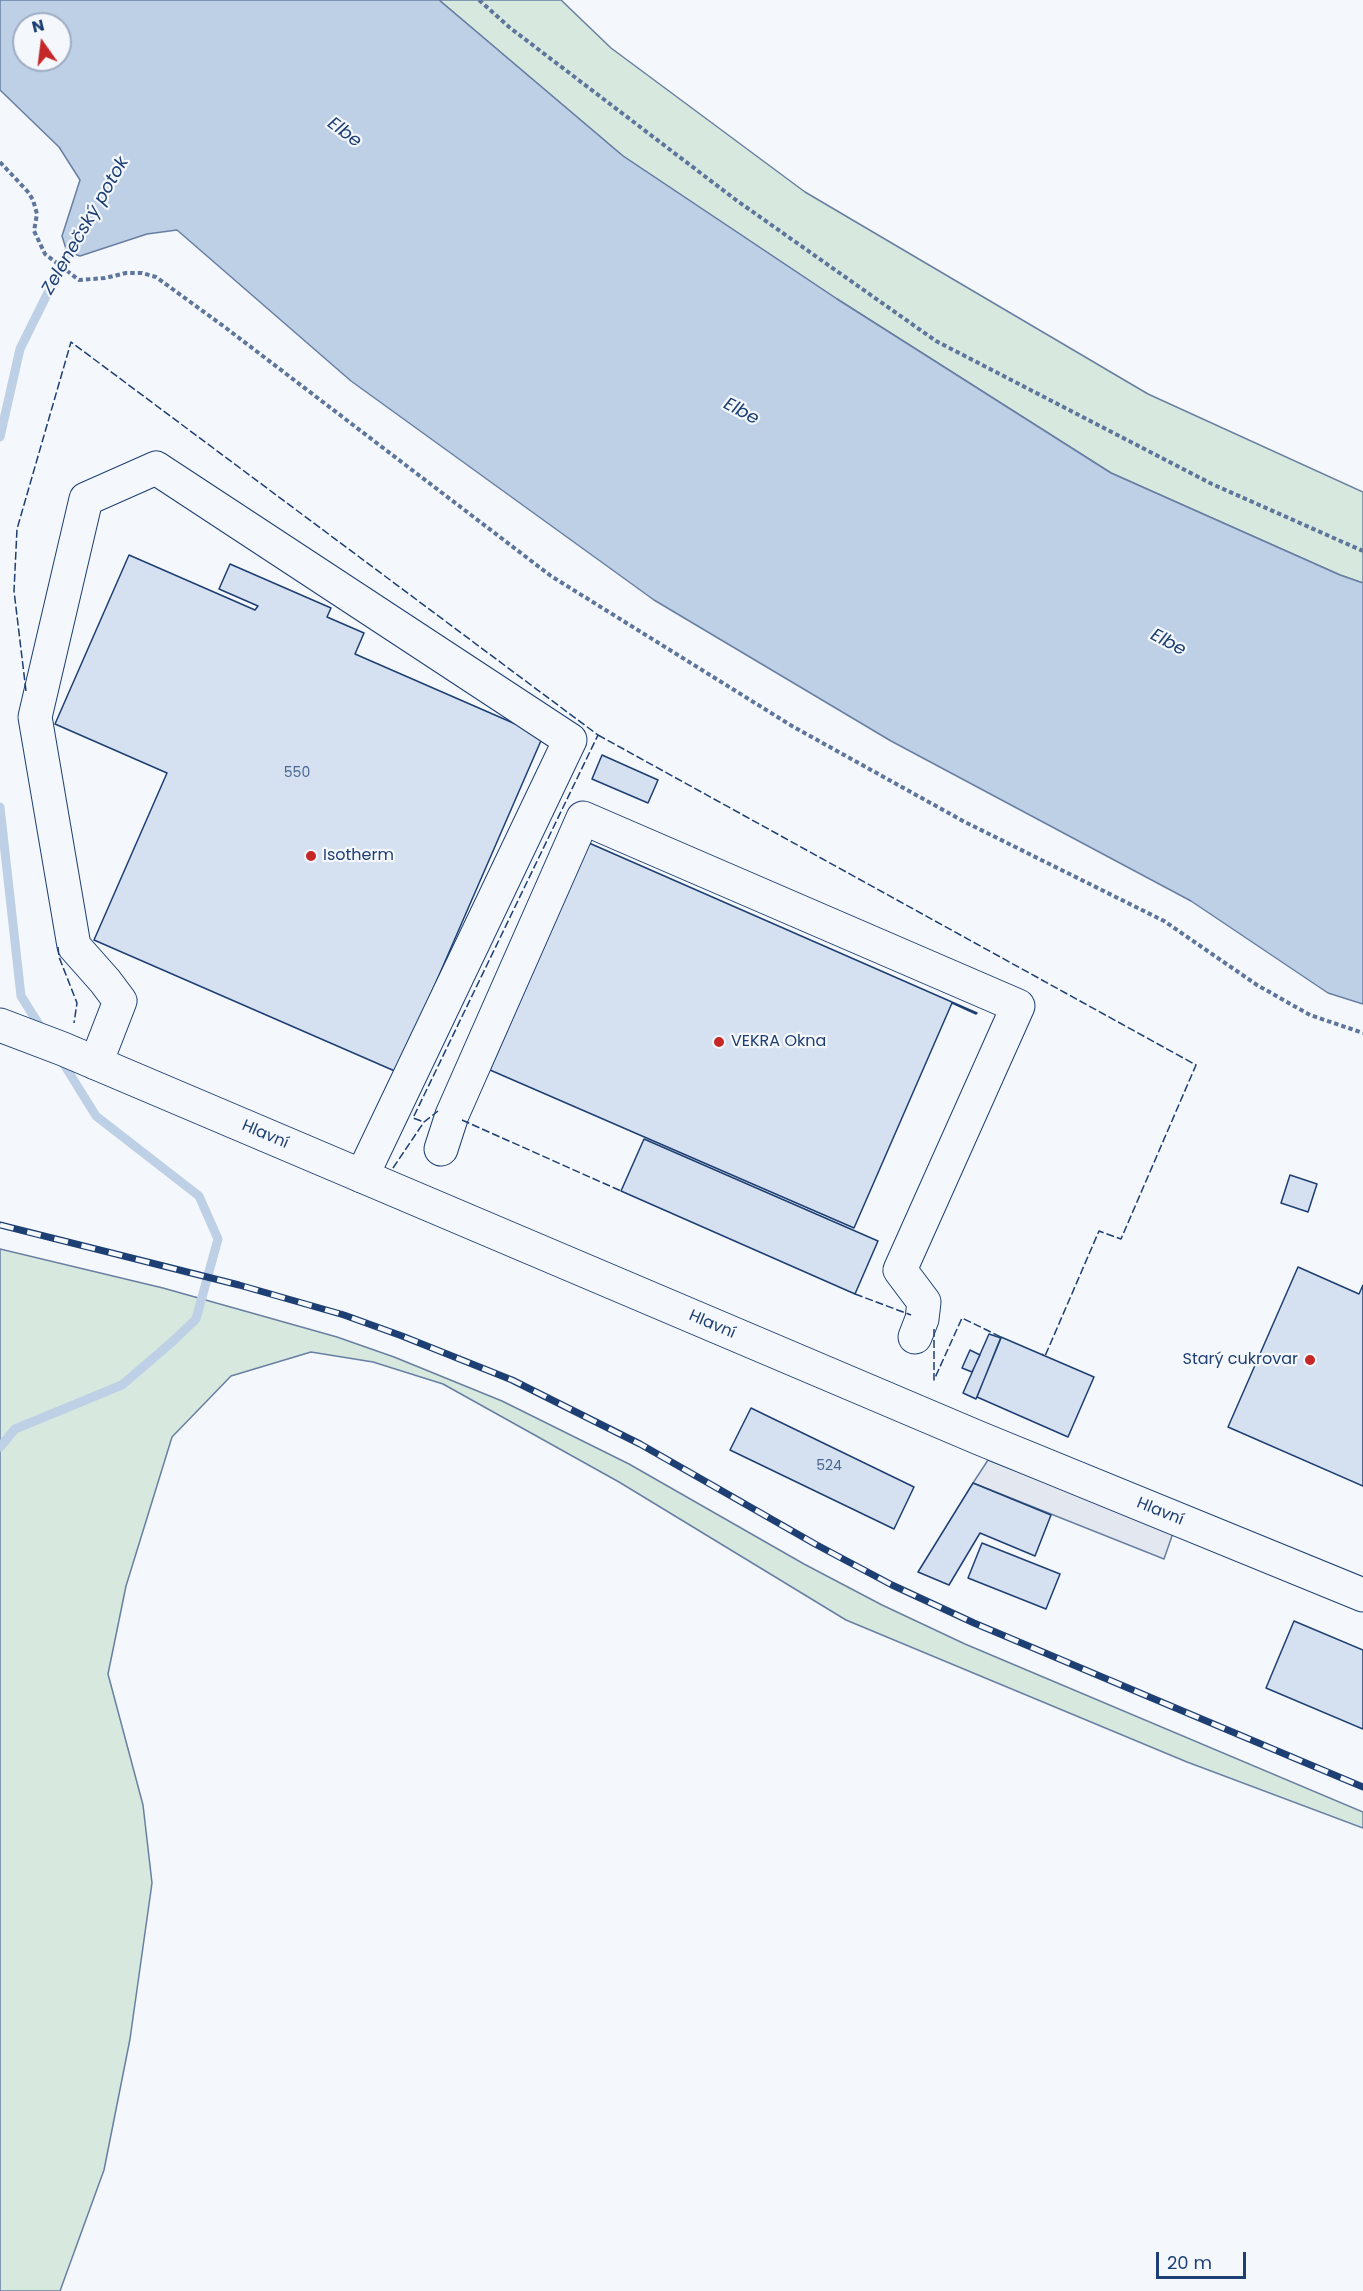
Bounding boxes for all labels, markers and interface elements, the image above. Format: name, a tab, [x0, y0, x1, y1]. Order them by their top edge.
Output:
north arrow	[12, 12, 72, 72]
text: N	[29, 13, 47, 39]
water label: Elbe	[323, 113, 365, 153]
water label: Zelenečský potok	[38, 153, 134, 299]
water label: Elbe	[720, 394, 762, 430]
water label: Elbe	[1147, 625, 1189, 661]
house number: 550	[284, 765, 310, 781]
place label: Isotherm	[323, 846, 394, 866]
marker: Isotherm	[304, 849, 318, 863]
place label: VEKRA Okna	[731, 1032, 826, 1052]
marker: VEKRA Okna	[712, 1035, 726, 1049]
street label: Hlavní	[239, 1117, 291, 1153]
street label: Hlavní	[686, 1307, 738, 1343]
place label: Starý cukrovar	[1183, 1350, 1298, 1370]
marker: Starý cukrovar	[1303, 1353, 1317, 1367]
house number: 524	[816, 1458, 842, 1474]
street label: Hlavní	[1134, 1494, 1186, 1530]
scale bar	[1159, 2240, 1249, 2278]
text: 20 m	[1167, 2250, 1212, 2275]

